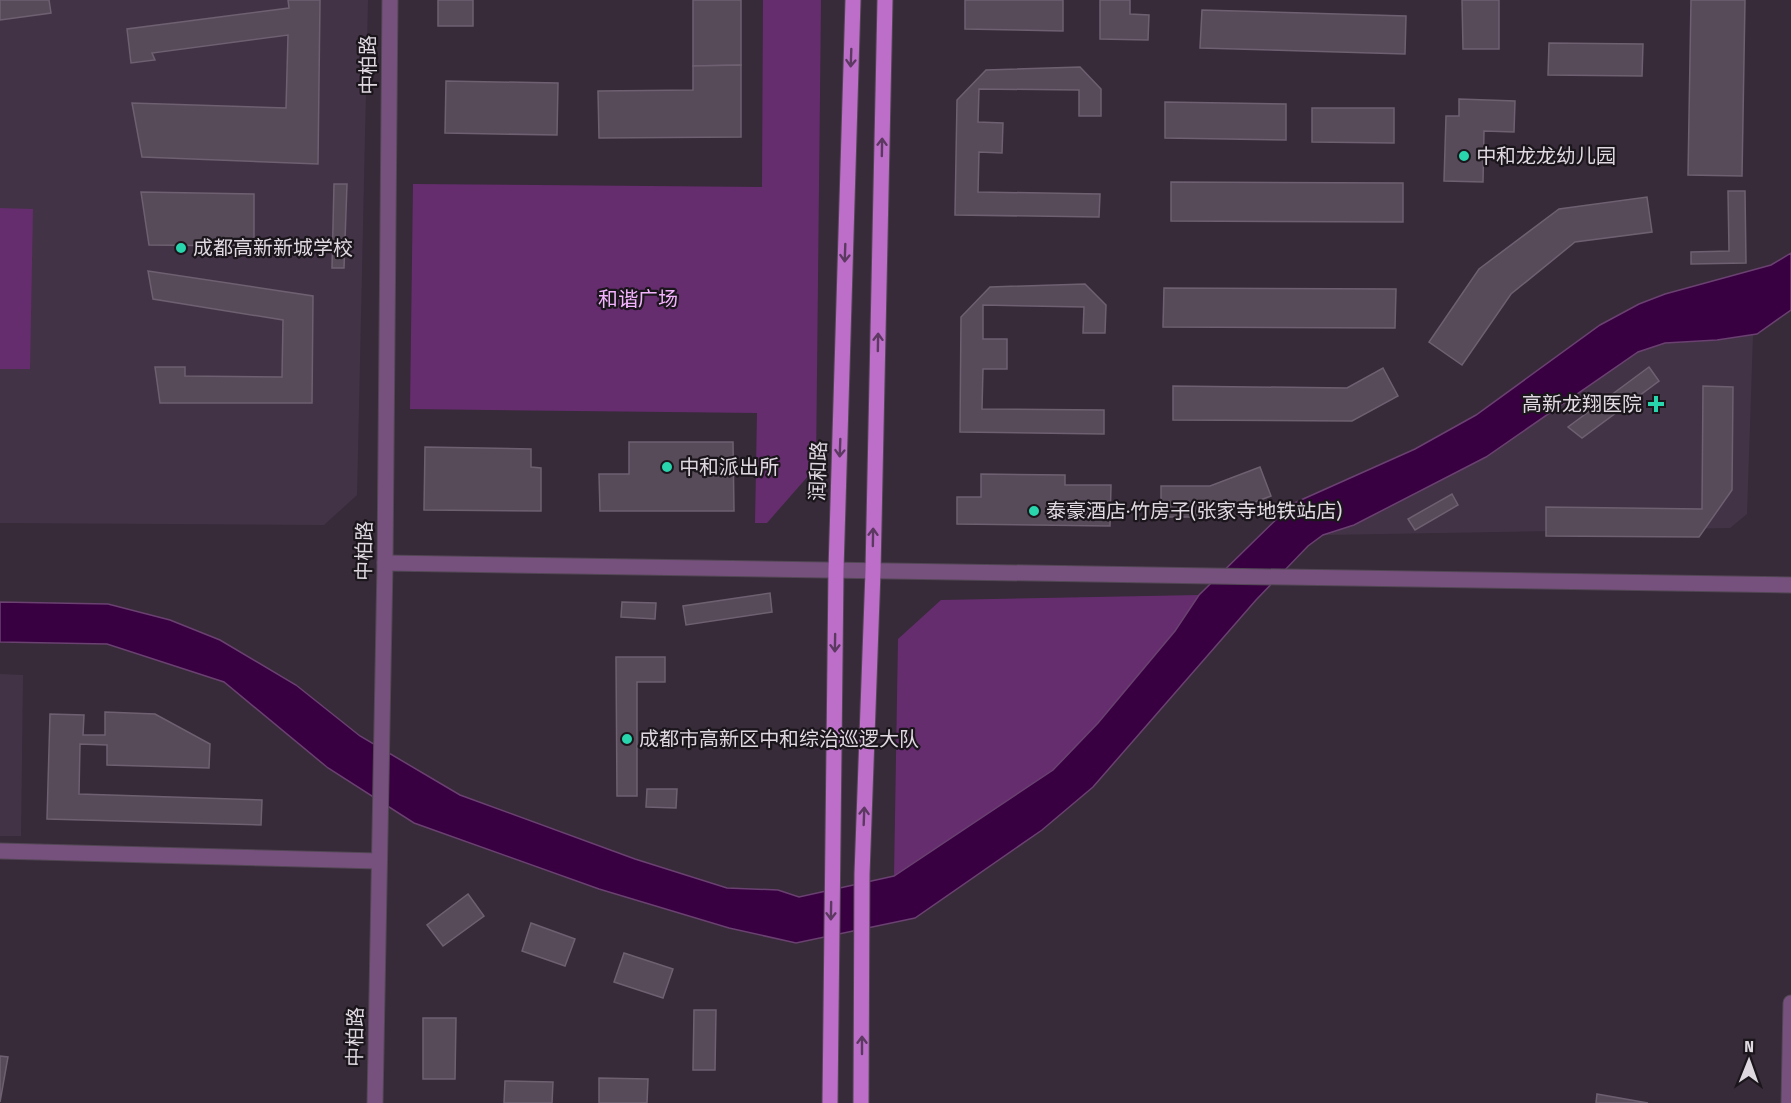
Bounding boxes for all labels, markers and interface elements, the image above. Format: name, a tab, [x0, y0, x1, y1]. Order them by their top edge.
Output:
street label: 中柏路	[356, 35, 380, 95]
one-way arrow	[845, 48, 857, 68]
one-way arrow	[876, 138, 888, 158]
place label: 中和龙龙幼儿园	[1476, 144, 1616, 168]
marker: 中和龙龙幼儿园	[1457, 149, 1471, 163]
place label: 成都高新新城学校	[193, 236, 353, 260]
marker: 成都高新新城学校	[174, 241, 188, 255]
one-way arrow	[840, 243, 851, 263]
park label: 和谐广场	[598, 287, 678, 311]
one-way arrow	[872, 333, 883, 353]
place label: 高新龙翔医院	[1522, 392, 1642, 416]
marker: 高新龙翔医院	[1647, 395, 1665, 413]
one-way arrow	[834, 438, 845, 458]
street label: 润和路	[805, 441, 831, 501]
place label: 中和派出所	[679, 455, 779, 479]
marker: 中和派出所	[660, 460, 674, 474]
place label: 泰豪酒店·竹房子(张家寺地铁站店)	[1046, 499, 1342, 523]
marker: 泰豪酒店·竹房子(张家寺地铁站店)	[1027, 504, 1041, 518]
street label: 中柏路	[351, 521, 377, 581]
one-way arrow	[868, 527, 879, 547]
one-way arrow	[829, 633, 841, 653]
place label: 成都市高新区中和综治巡逻大队	[639, 727, 919, 751]
marker: 成都市高新区中和综治巡逻大队	[620, 732, 634, 746]
one-way arrow	[859, 806, 870, 826]
one-way arrow	[825, 900, 837, 920]
street label: 中柏路	[342, 1007, 368, 1067]
north arrow	[1719, 1031, 1779, 1091]
one-way arrow	[856, 1035, 867, 1055]
text: N	[1744, 1037, 1754, 1056]

